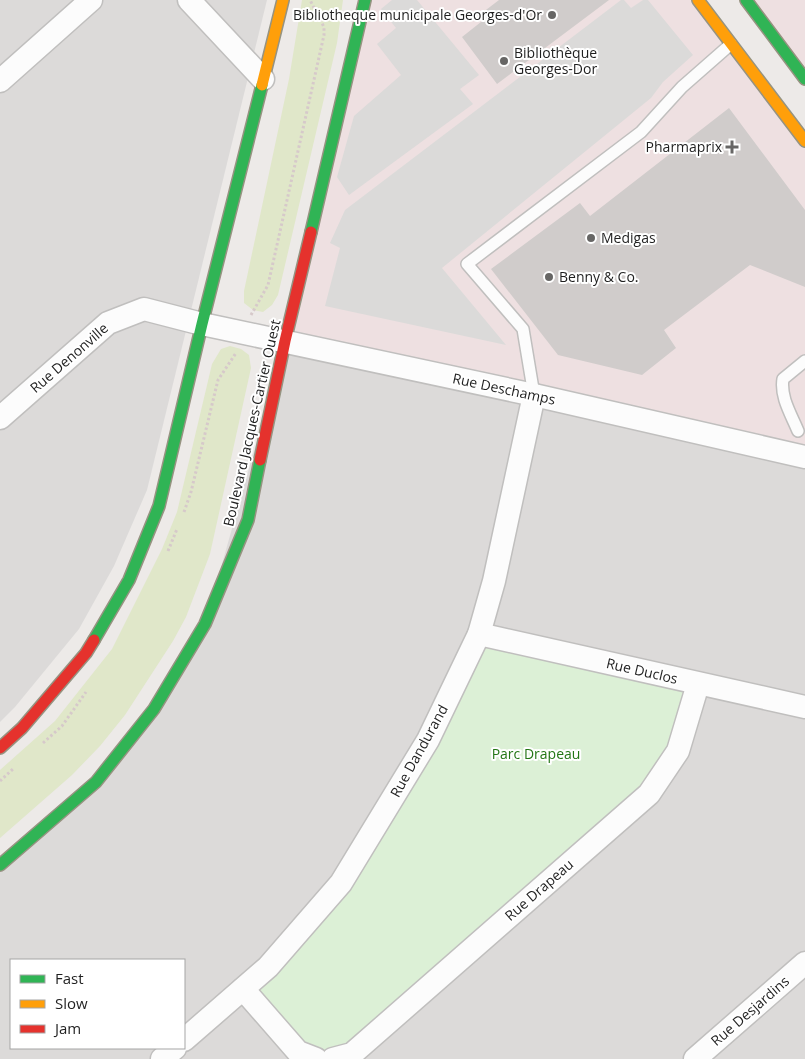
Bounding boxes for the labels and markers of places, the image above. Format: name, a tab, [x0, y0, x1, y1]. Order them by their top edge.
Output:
place label: Bibliotheque municipale Georges-d'Or	[293, 5, 542, 24]
marker: Bibliotheque municipale Georges-d'Or	[546, 9, 558, 21]
place label: Bibliothèque Georges-Dor	[514, 43, 597, 78]
marker: Bibliothèque Georges-Dor	[498, 55, 510, 67]
place label: Pharmaprix	[646, 137, 723, 156]
marker: Pharmaprix	[726, 141, 738, 153]
place label: Medigas	[601, 228, 656, 247]
marker: Medigas	[585, 232, 597, 244]
place label: Benny & Co.	[559, 267, 638, 286]
marker: Benny & Co.	[543, 271, 555, 283]

